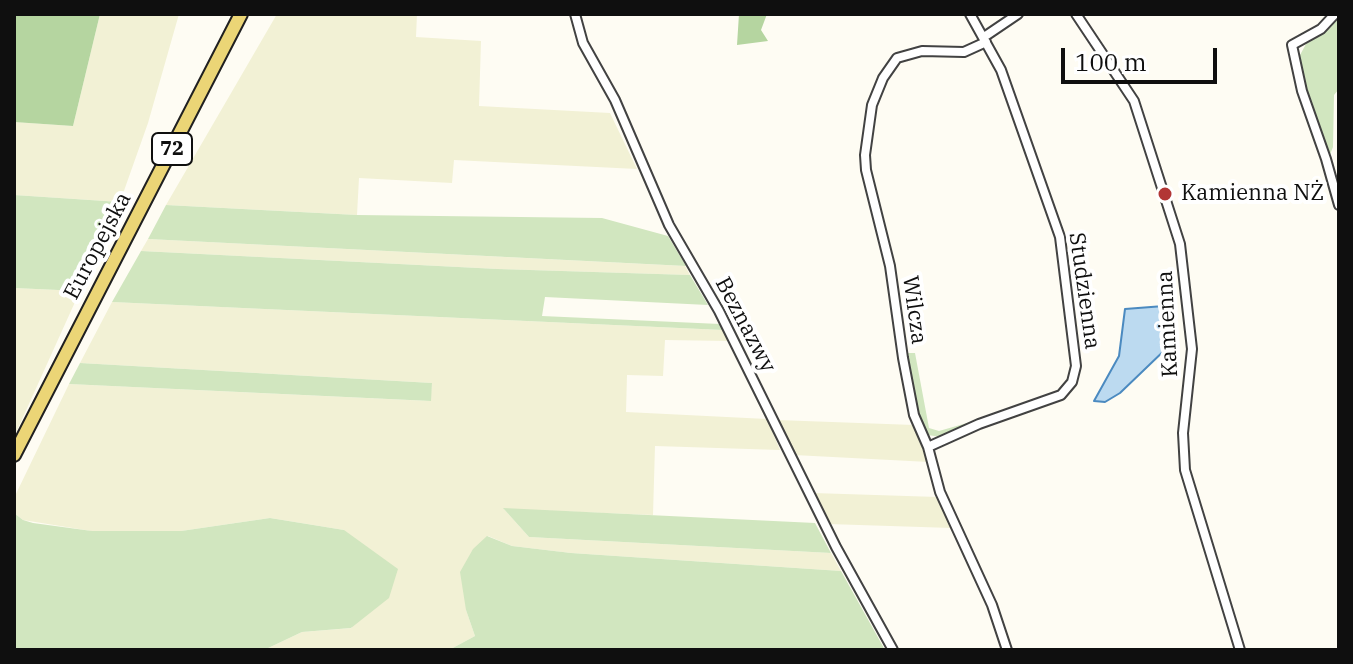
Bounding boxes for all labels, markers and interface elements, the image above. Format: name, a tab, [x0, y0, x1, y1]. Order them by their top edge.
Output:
scale bar	[1065, 32, 1221, 82]
text: 100 m	[1075, 46, 1147, 78]
road number: 72	[152, 133, 192, 165]
place label: Kamienna NŻ	[1181, 181, 1324, 207]
marker: Kamienna NŻ	[1156, 185, 1174, 203]
street label: Europejska	[59, 188, 137, 304]
street label: Studzienna	[1063, 231, 1105, 351]
street label: Kamienna	[1152, 270, 1184, 378]
street label: Beznazwy	[709, 273, 781, 377]
street label: Wilcza	[896, 274, 932, 346]

